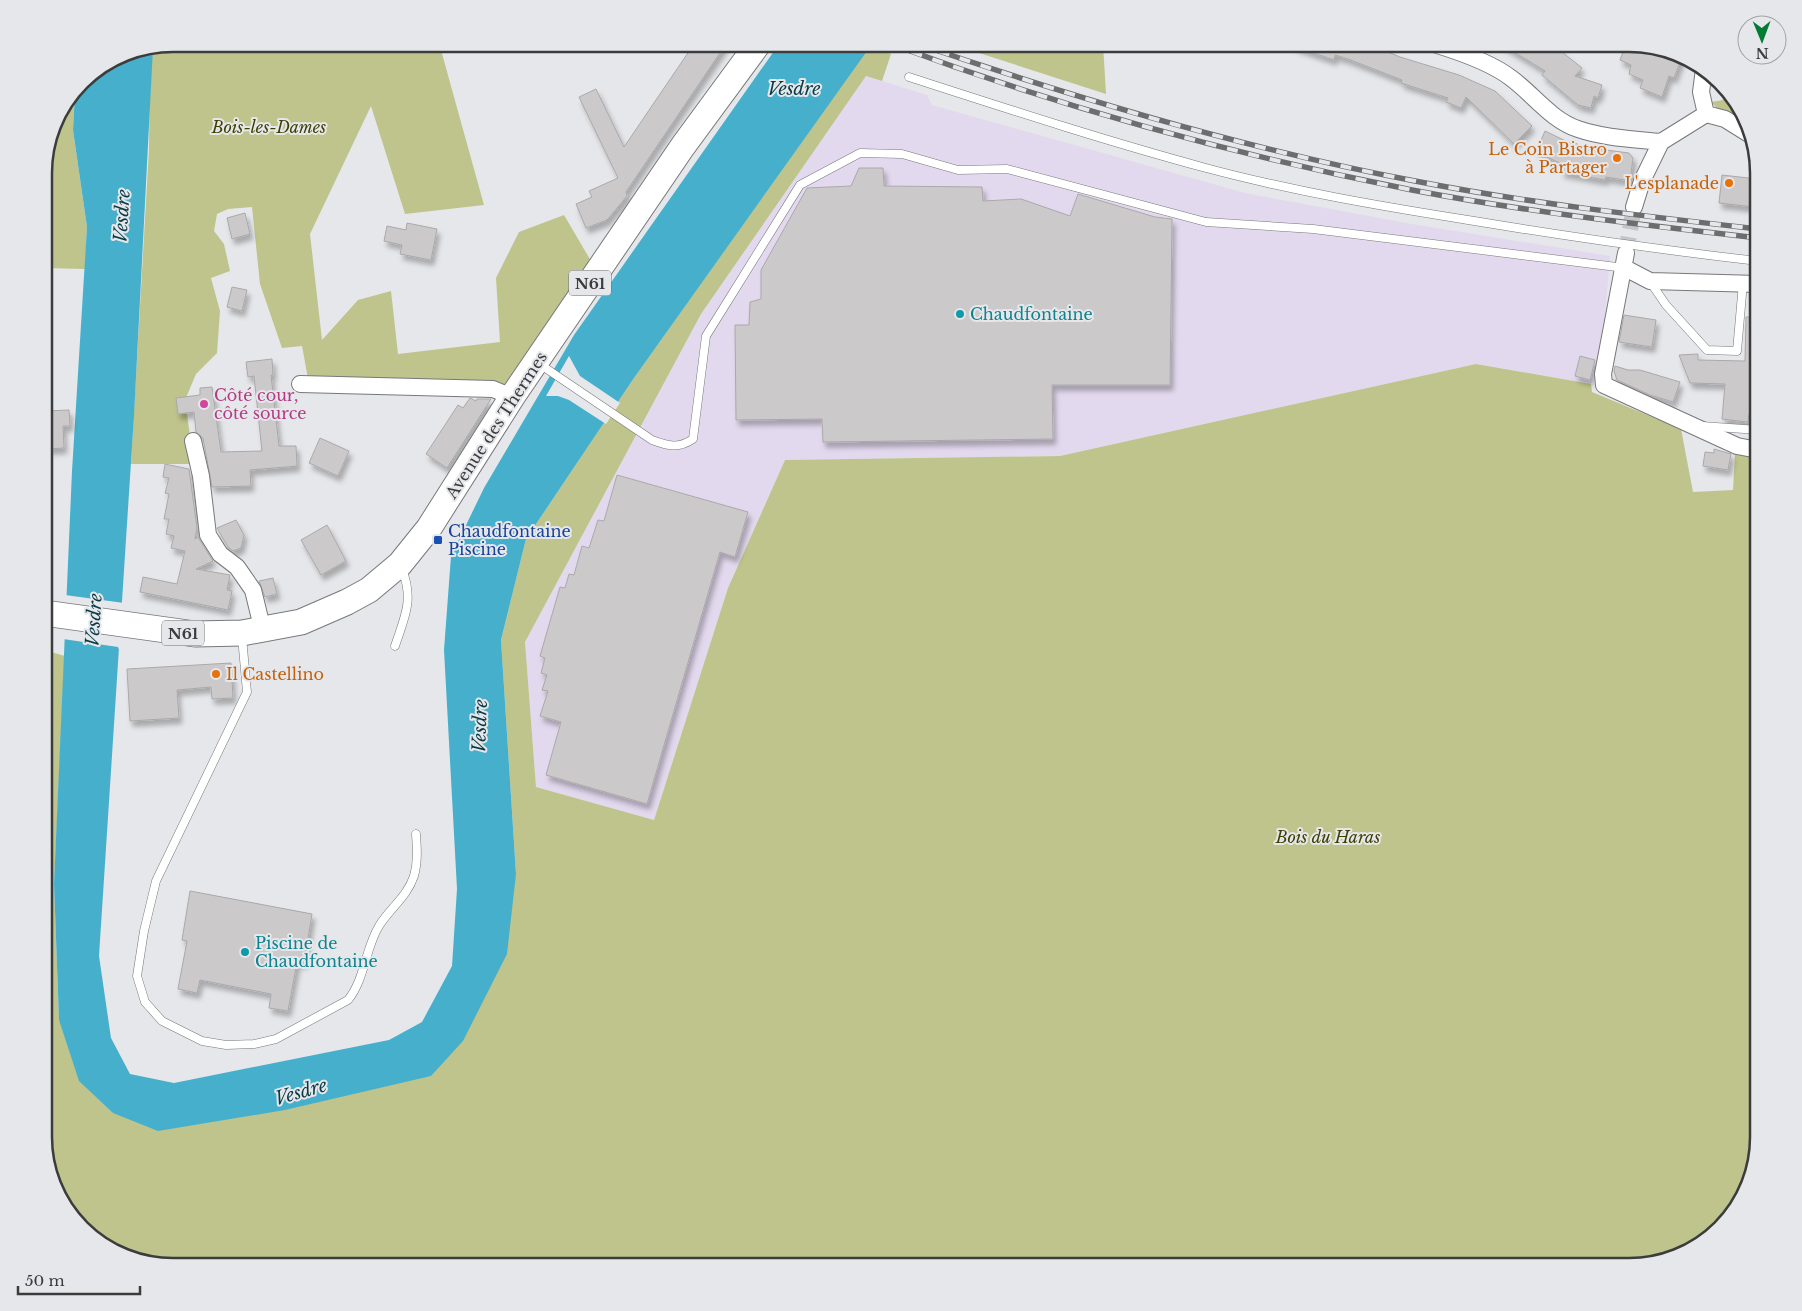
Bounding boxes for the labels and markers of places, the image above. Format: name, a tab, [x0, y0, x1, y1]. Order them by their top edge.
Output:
place label: Le Coin Bistro à Partager	[1488, 139, 1607, 177]
marker: Le Coin Bistro à Partager	[1611, 152, 1623, 164]
place label: L'esplanade	[1625, 173, 1719, 193]
marker: L'esplanade	[1723, 177, 1735, 189]
place label: Chaudfontaine	[970, 304, 1093, 324]
marker: Chaudfontaine	[954, 308, 966, 320]
place label: Côté cour, côté source	[214, 385, 307, 423]
marker: Côté cour, côté source	[198, 398, 210, 410]
place label: Chaudfontaine Piscine	[448, 521, 571, 559]
marker: Chaudfontaine Piscine	[432, 534, 444, 546]
place label: Il Castellino	[226, 664, 324, 684]
marker: Il Castellino	[210, 668, 222, 680]
place label: Piscine de Chaudfontaine	[255, 933, 378, 971]
marker: Piscine de Chaudfontaine	[239, 946, 251, 958]

